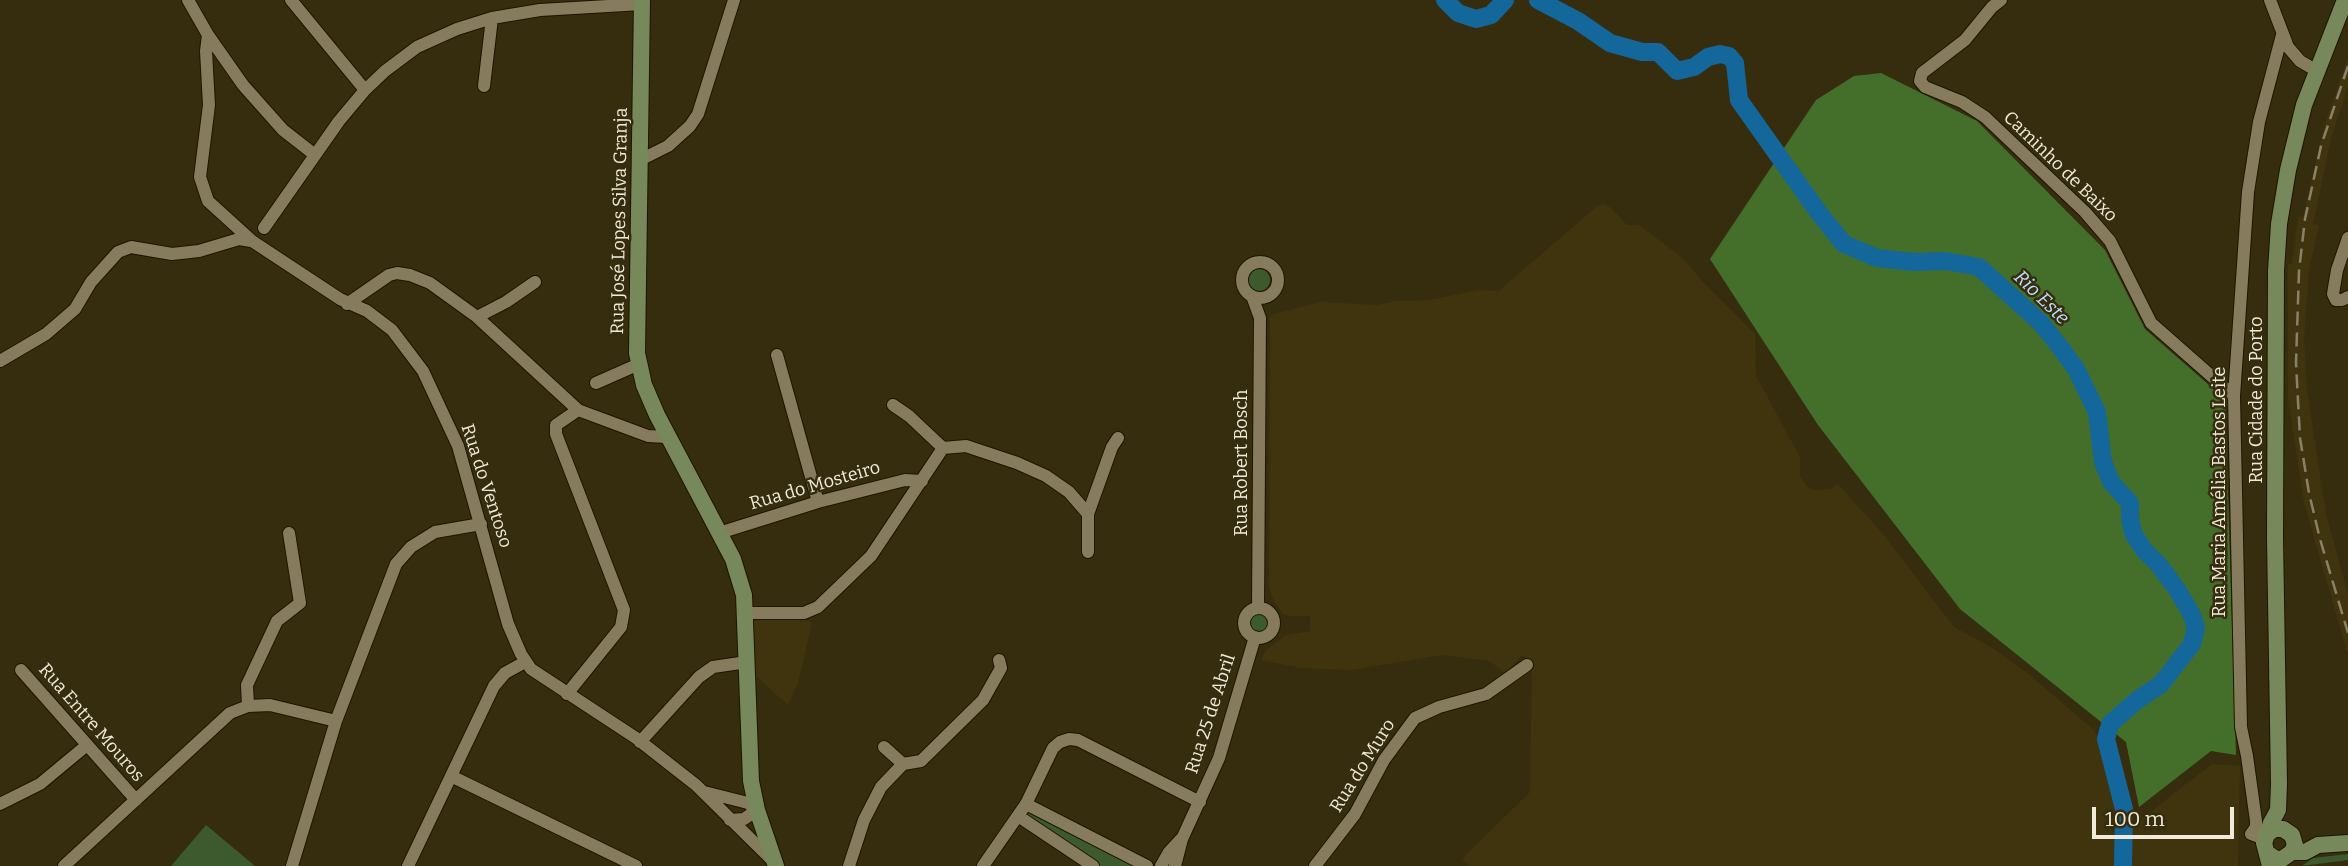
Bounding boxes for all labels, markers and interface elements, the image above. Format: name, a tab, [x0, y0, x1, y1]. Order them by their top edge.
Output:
street label: Rua José Lopes Silva Granja	[607, 107, 633, 335]
street label: Caminho de Baixo	[1999, 107, 2121, 227]
water label: Rio Este	[2009, 266, 2073, 330]
street label: Rua Cidade do Porto	[2246, 317, 2268, 483]
street label: Rua Maria Amélia Bastos Leite	[2209, 367, 2231, 617]
street label: Rua Robert Bosch	[1231, 390, 1253, 536]
street label: Rua do Ventoso	[456, 421, 516, 551]
street label: Rua do Mosteiro	[747, 457, 883, 515]
street label: Rua 25 de Abril	[1181, 651, 1241, 777]
street label: Rua Entre Mouros	[34, 659, 148, 787]
street label: Rua do Muro	[1326, 715, 1400, 817]
scale bar	[2096, 792, 2238, 836]
text: 100 m	[2105, 806, 2165, 832]

